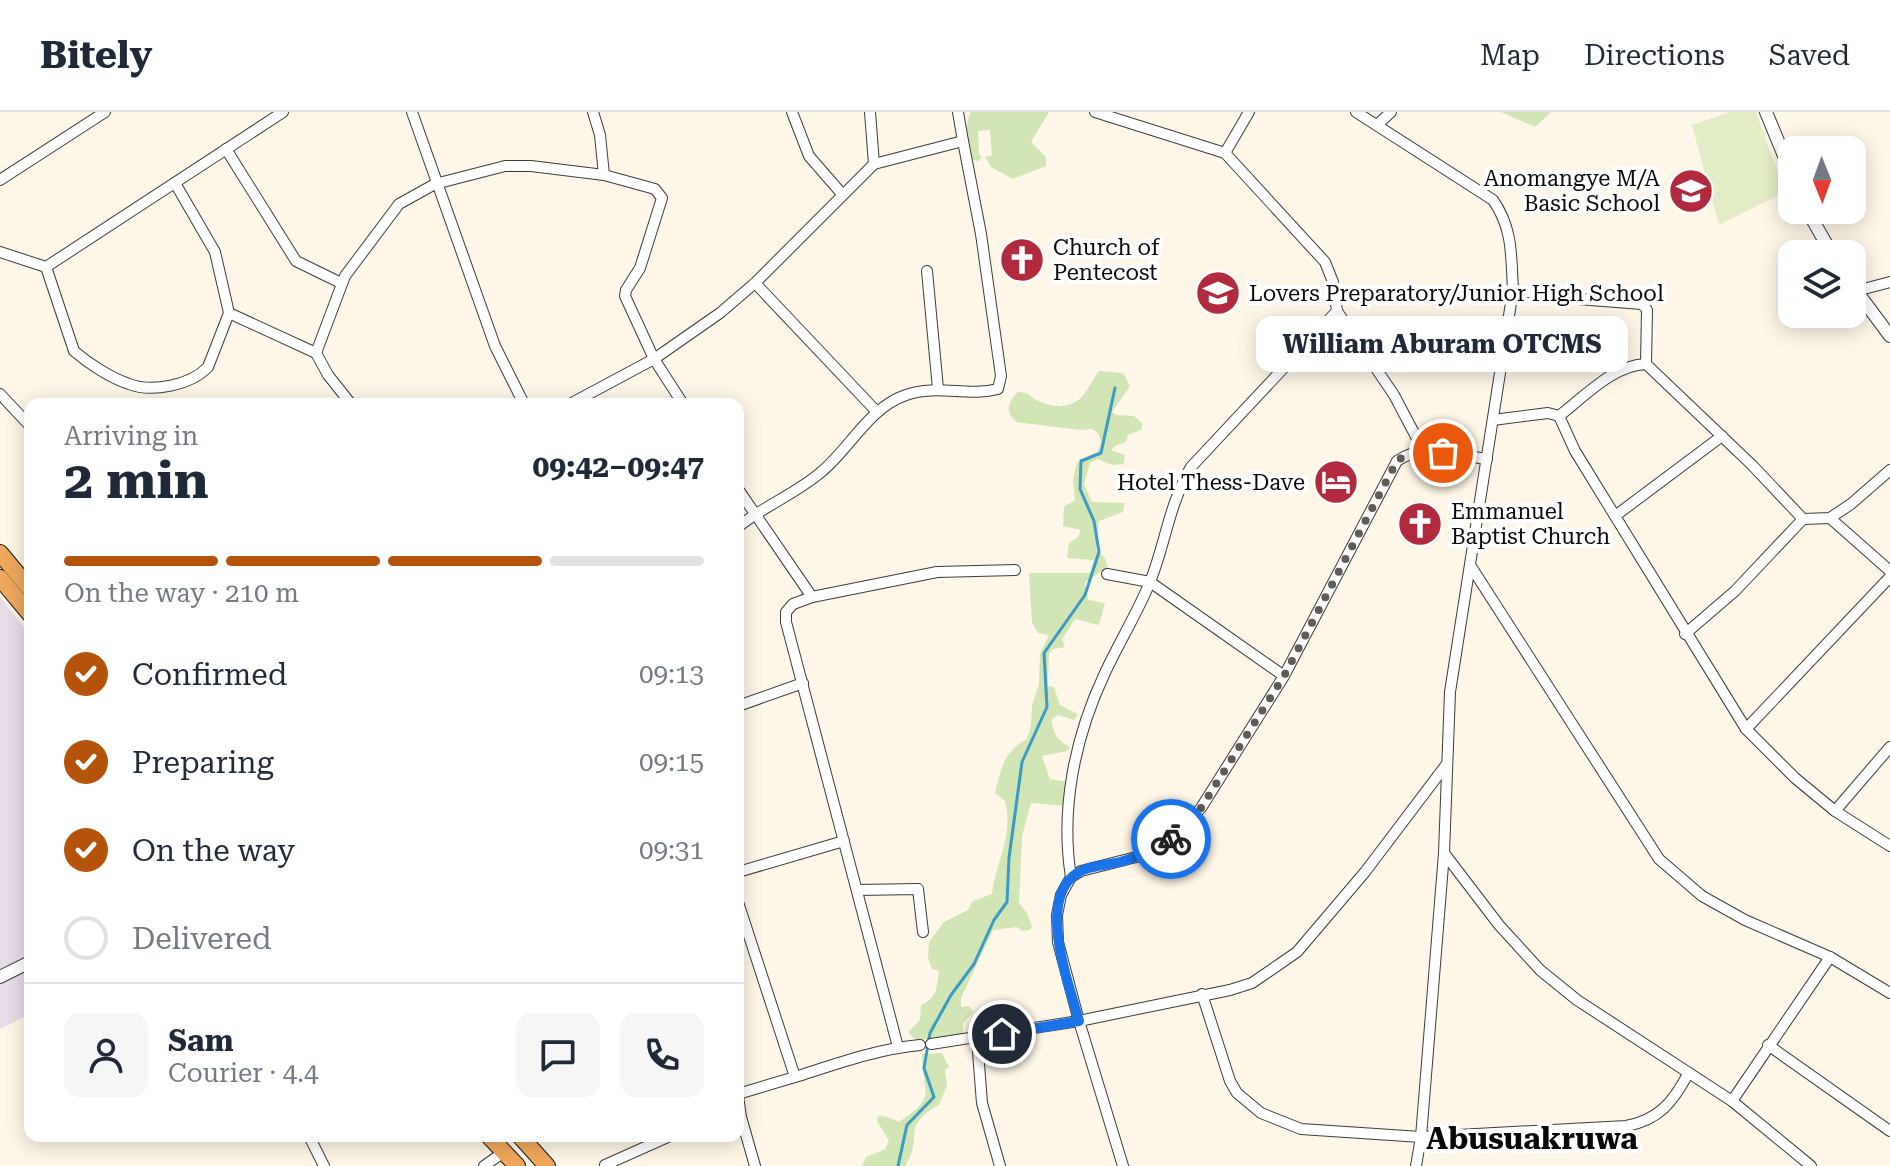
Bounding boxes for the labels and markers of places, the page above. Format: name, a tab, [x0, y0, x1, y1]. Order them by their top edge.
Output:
place label: Anomangye M/A Basic School	[1484, 166, 1661, 216]
school or university icon: Anomangye M/A Basic School	[1667, 167, 1715, 215]
place label: Church of Pentecost	[1053, 235, 1161, 285]
church icon: Church of Pentecost	[998, 236, 1046, 284]
school or university icon: Lovers Preparatory/Junior High School	[1194, 269, 1242, 317]
place label: Lovers Preparatory/Junior High School	[1249, 281, 1664, 306]
callout: William Aburam OTCMS	[1257, 317, 1629, 373]
pin	[1409, 419, 1477, 487]
hotel icon: Hotel Thess-Dave	[1312, 458, 1360, 506]
place label: Hotel Thess-Dave	[1117, 470, 1305, 495]
place label: Emmanuel Baptist Church	[1451, 499, 1610, 549]
church icon: Emmanuel Baptist Church	[1396, 500, 1444, 548]
pin	[968, 1000, 1036, 1068]

